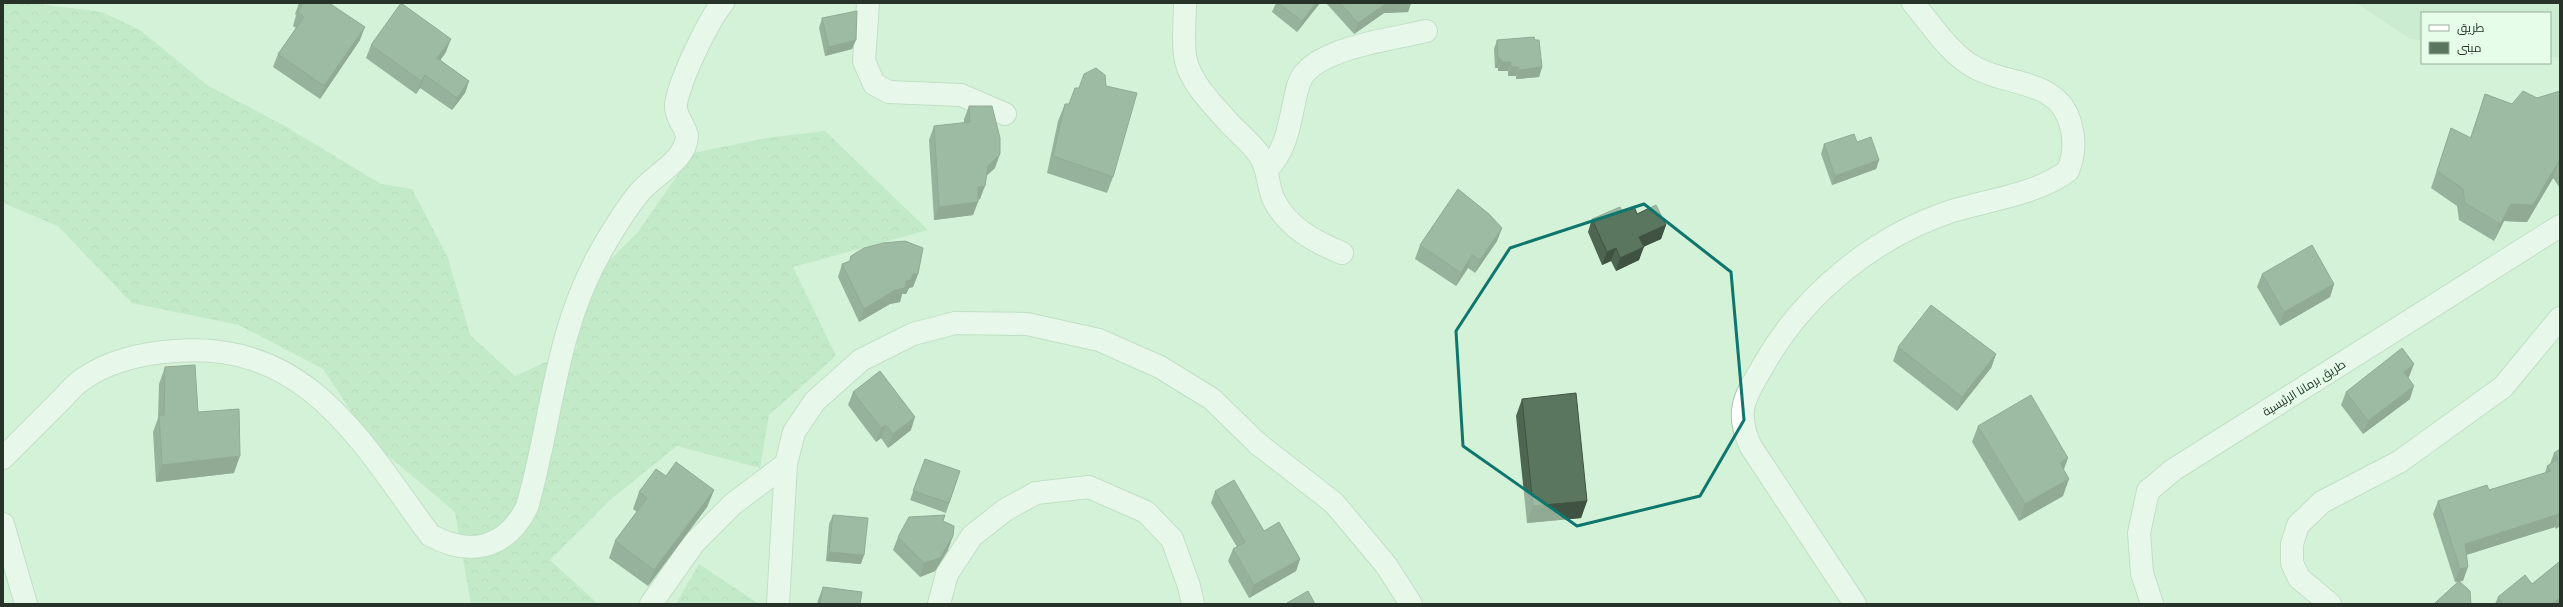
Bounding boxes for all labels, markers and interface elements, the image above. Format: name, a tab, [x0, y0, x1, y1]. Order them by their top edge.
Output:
legend	[2421, 12, 2551, 64]
text: طريق	[2457, 20, 2485, 35]
text: مبنى	[2457, 40, 2482, 55]
street label: طريق برمانا الرئيسية	[2259, 356, 2348, 419]

